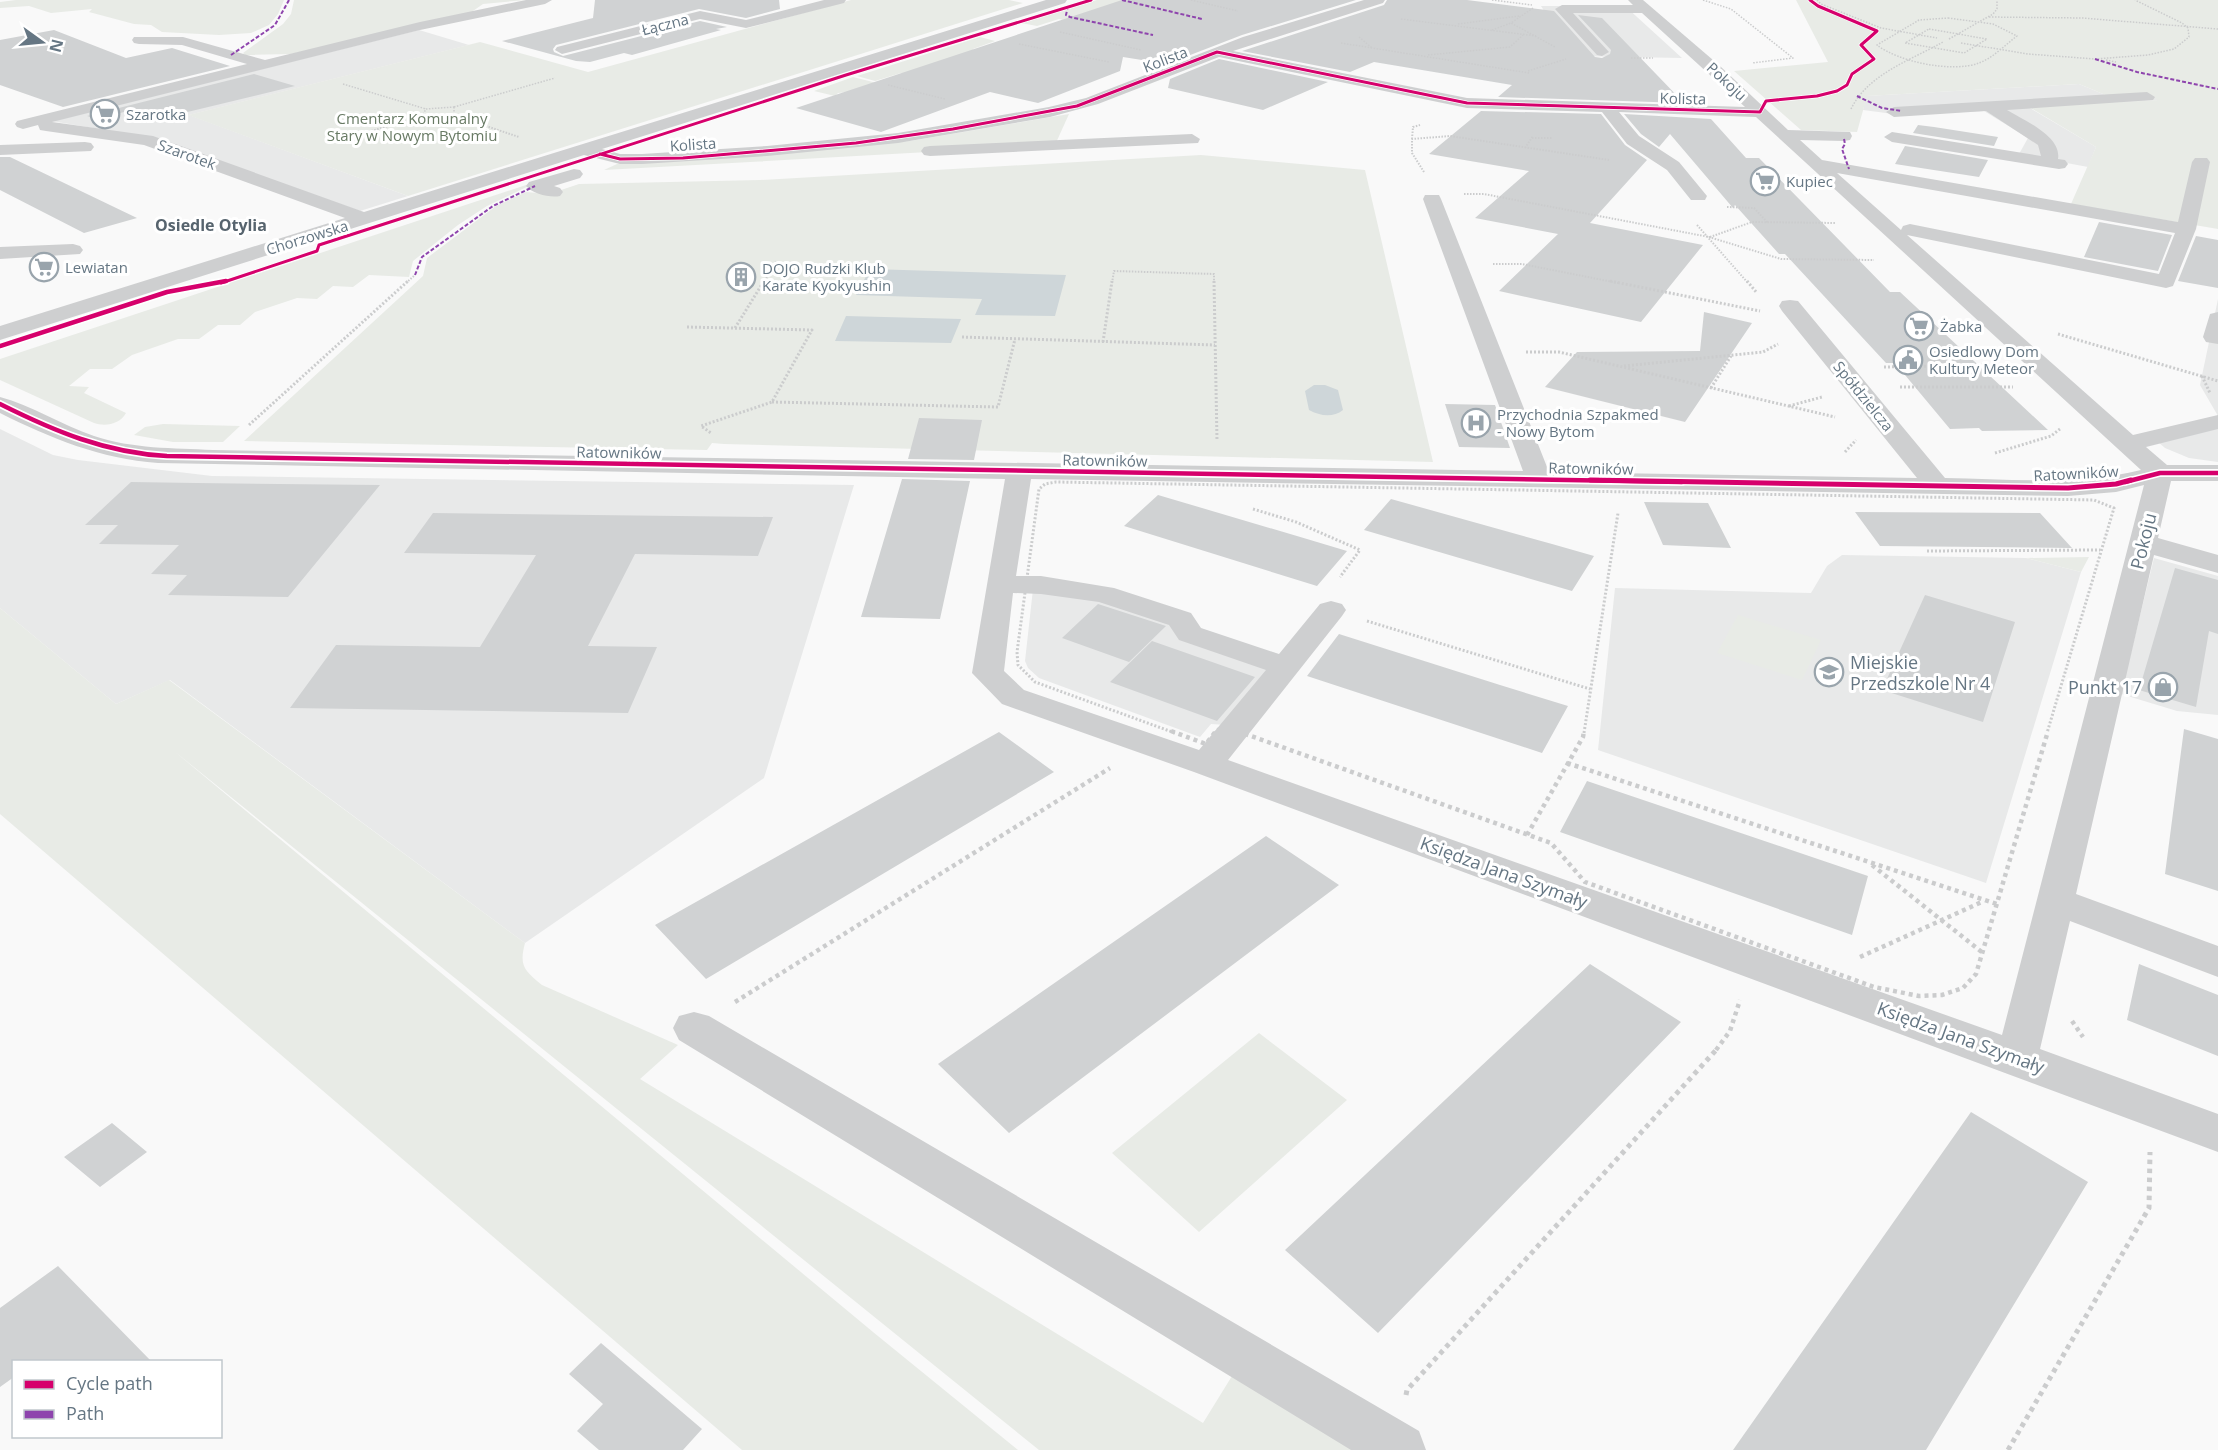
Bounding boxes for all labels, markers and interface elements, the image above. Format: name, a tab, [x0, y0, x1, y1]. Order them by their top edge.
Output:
street label: Łączna	[639, 9, 691, 39]
north arrow	[12, 12, 72, 72]
text: N	[44, 37, 69, 55]
street label: Kolista	[1140, 41, 1190, 77]
street label: Pokoju	[1703, 57, 1751, 105]
street label: Kolista	[1660, 88, 1706, 108]
supermarket icon: Szarotka	[89, 98, 121, 130]
place label: Szarotka	[126, 104, 186, 124]
park label: Cmentarz Komunalny Stary w Nowym Bytomiu	[327, 108, 497, 145]
street label: Kolista	[669, 132, 717, 156]
street label: Szarotek	[155, 134, 219, 174]
supermarket icon: Kupiec	[1749, 165, 1781, 197]
place label: Kupiec	[1786, 171, 1833, 191]
district label: Osiedle Otylia	[155, 214, 267, 236]
street label: Chorzowska	[264, 215, 350, 259]
supermarket icon: Lewiatan	[28, 251, 60, 283]
place label: Lewiatan	[65, 257, 128, 277]
place label: DOJO Rudzki Klub Karate Kyokyushin	[762, 258, 891, 295]
building icon: DOJO Rudzki Klub Karate Kyokyushin	[725, 261, 757, 293]
supermarket icon: Żabka	[1903, 310, 1935, 342]
place label: Żabka	[1940, 316, 1982, 336]
place label: Osiedlowy Dom Kultury Meteor	[1929, 341, 2039, 378]
public building icon: Osiedlowy Dom Kultury Meteor	[1892, 344, 1924, 376]
street label: Spółdzielcza	[1829, 357, 1899, 435]
place label: Przychodnia Szpakmed - Nowy Bytom	[1497, 404, 1659, 441]
hospital icon: Przychodnia Szpakmed - Nowy Bytom	[1460, 407, 1492, 439]
street label: Ratowników	[576, 441, 662, 463]
street label: Ratowników	[1062, 449, 1148, 471]
street label: Ratowników	[1548, 457, 1634, 479]
street label: Ratowników	[2033, 461, 2119, 485]
street label: Pokoju	[2124, 510, 2162, 572]
place label: Miejskie Przedszkole Nr 4	[1850, 650, 1990, 695]
school or university icon: Miejskie Przedszkole Nr 4	[1813, 656, 1845, 688]
shop icon: Punkt 17	[2147, 671, 2179, 703]
place label: Punkt 17	[2068, 675, 2142, 699]
street label: Księdza Jana Szymały	[1417, 831, 1592, 914]
street label: Księdza Jana Szymały	[1874, 996, 2049, 1079]
legend	[12, 1360, 222, 1438]
text: Cycle path	[66, 1371, 153, 1395]
text: Path	[66, 1401, 104, 1425]

